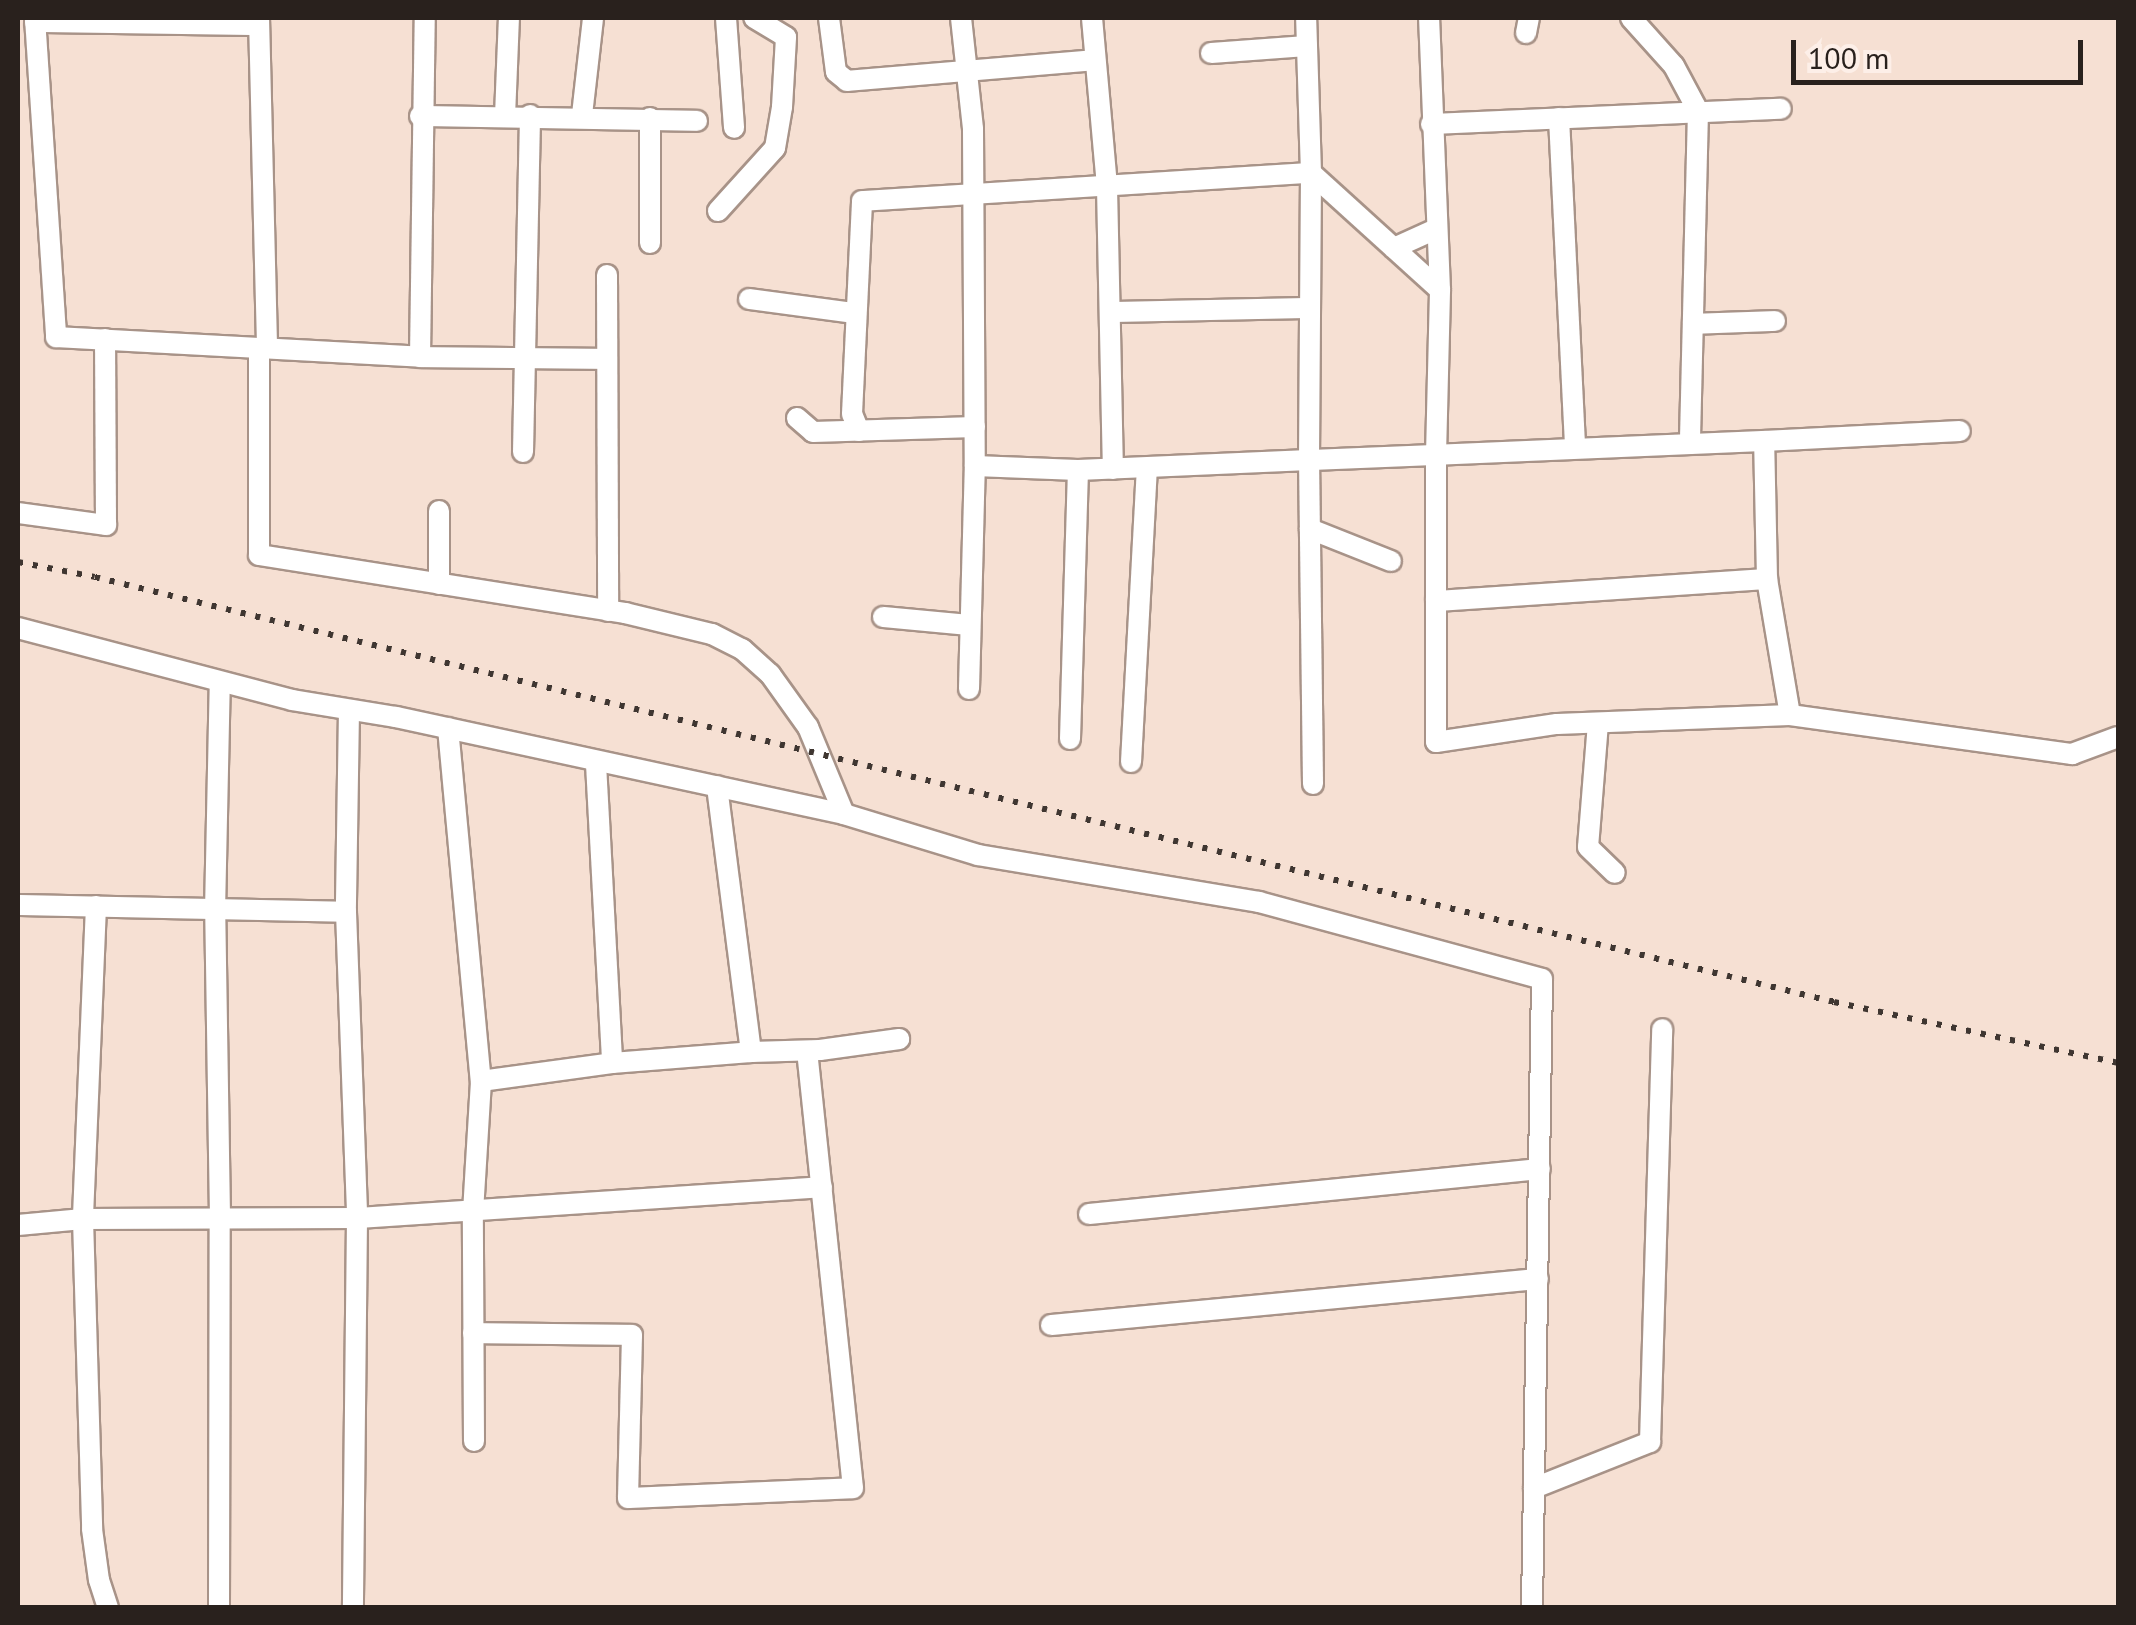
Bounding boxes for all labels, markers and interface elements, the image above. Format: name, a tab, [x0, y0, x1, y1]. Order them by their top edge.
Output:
scale bar	[1796, 20, 2088, 82]
text: 100 m	[1808, 38, 1889, 77]

